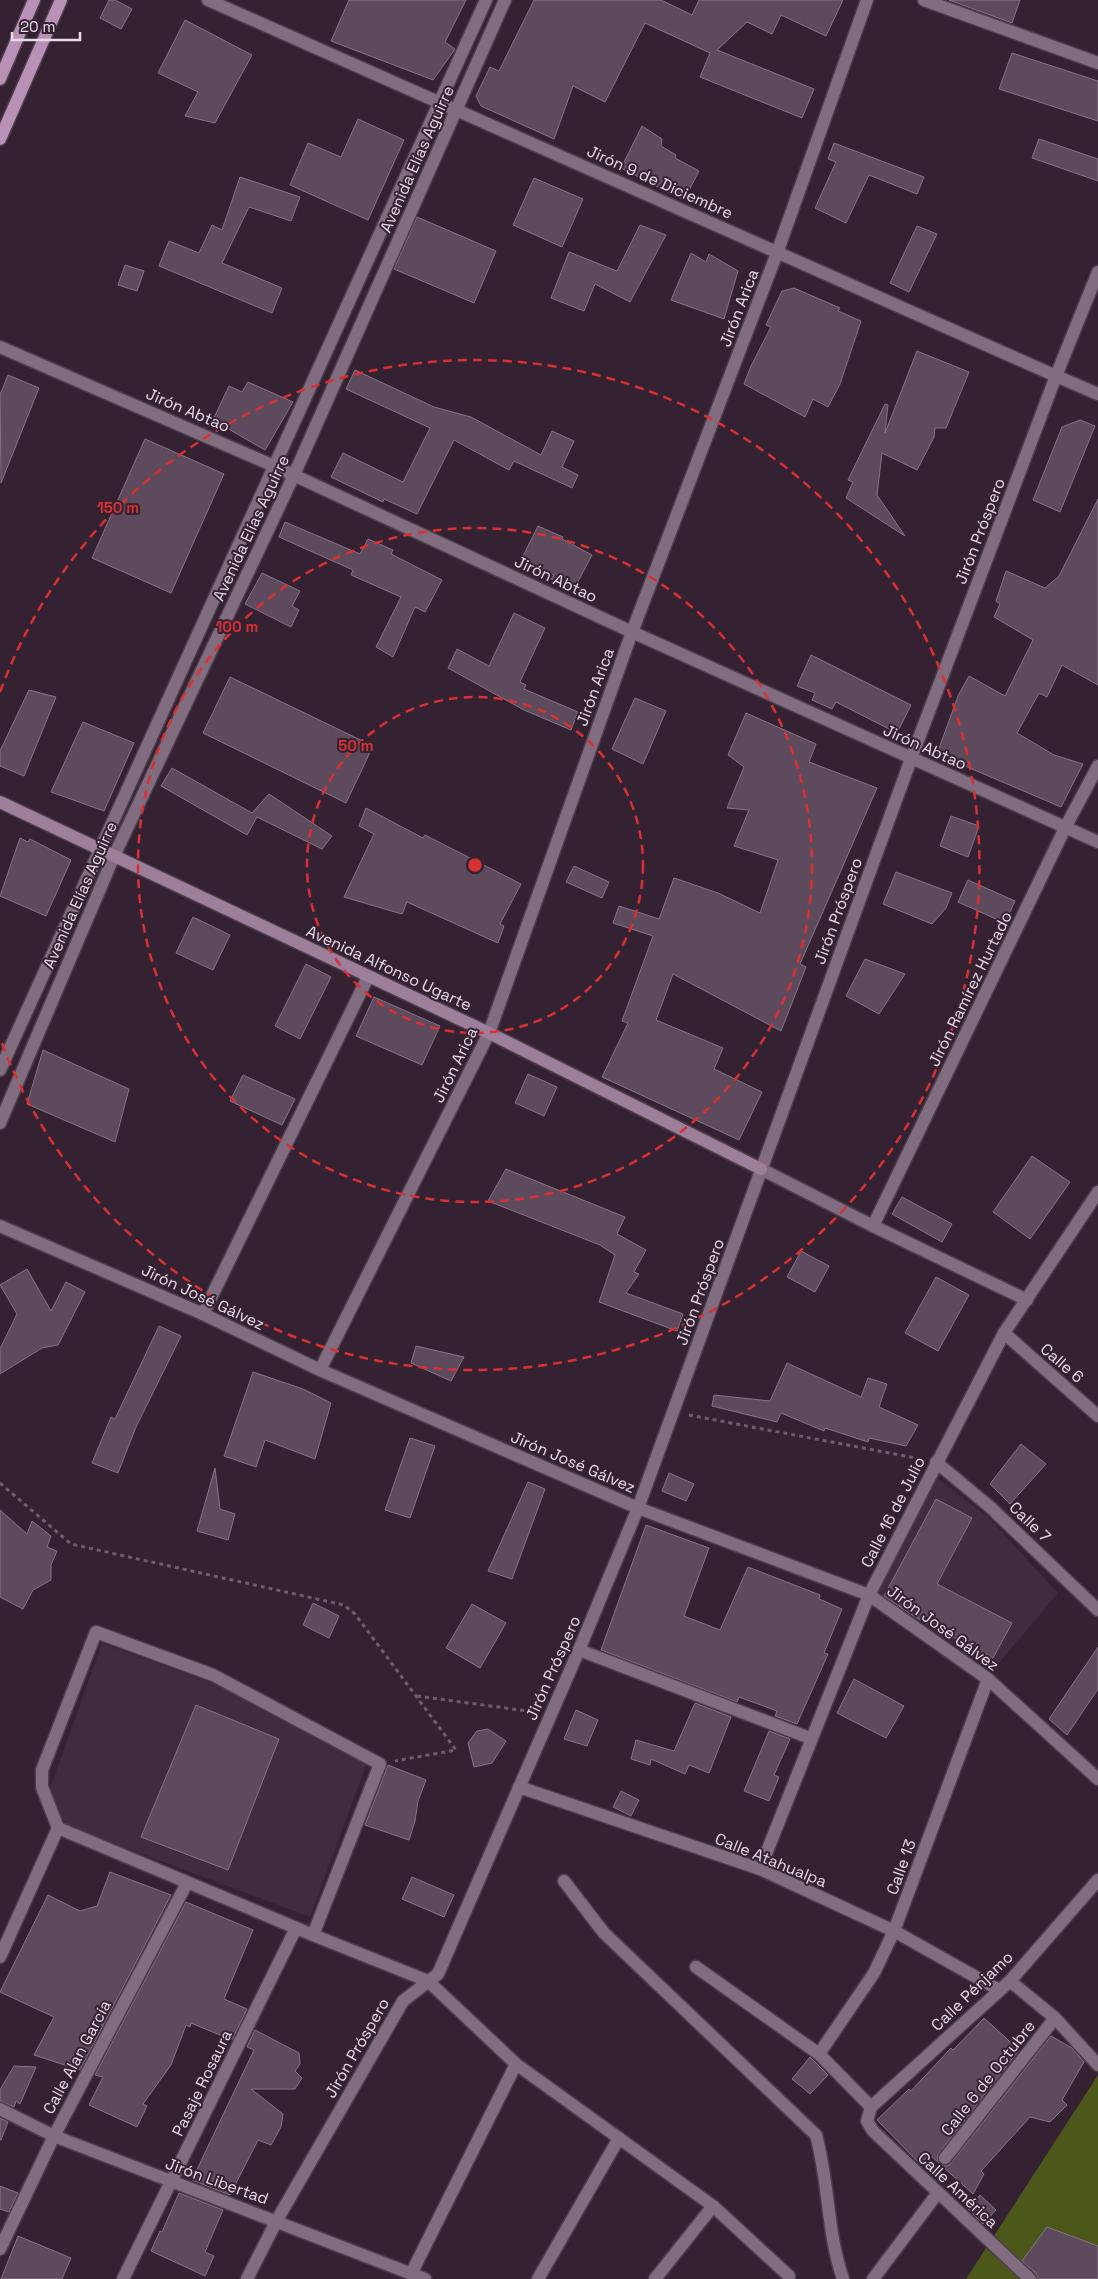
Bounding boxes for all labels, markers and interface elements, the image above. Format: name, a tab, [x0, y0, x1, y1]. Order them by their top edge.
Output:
scale bar	[12, 10, 80, 42]
text: 20 m	[20, 17, 55, 36]
street label: Avenida Elías Aguirre	[375, 82, 459, 236]
street label: Jirón 9 de Diciembre	[584, 140, 736, 224]
street label: Jirón Arica	[715, 266, 763, 350]
street label: Jirón Abtao	[143, 383, 233, 437]
street label: Avenida Elías Aguirre	[208, 452, 294, 604]
street label: Jirón Próspero	[950, 475, 1010, 587]
text: 150 m	[97, 498, 139, 517]
street label: Jirón Abtao	[511, 551, 601, 607]
text: 100 m	[216, 617, 258, 636]
street label: Jirón Arica	[571, 645, 619, 729]
street label: Jirón Abtao	[880, 719, 970, 775]
text: 50 m	[338, 736, 374, 755]
street label: Avenida Elías Aguirre	[38, 818, 122, 972]
street label: Jirón Próspero	[809, 855, 867, 967]
centre of rings	[466, 856, 484, 874]
street label: Jirón Ramírez Hurtado	[923, 908, 1017, 1070]
street label: Avenida Alfonso Ugarte	[303, 920, 475, 1016]
street label: Jirón Arica	[428, 1024, 482, 1106]
street label: Jirón Próspero	[671, 1236, 729, 1348]
street label: Jirón José Gálvez	[138, 1259, 268, 1335]
street label: Calle 6	[1036, 1338, 1088, 1388]
street label: Jirón José Gálvez	[507, 1426, 639, 1498]
street label: Calle 16 de Julio	[856, 1453, 930, 1571]
street label: Calle 7	[1005, 1497, 1055, 1547]
street label: Jirón José Gálvez	[883, 1580, 1003, 1676]
street label: Jirón Próspero	[521, 1613, 585, 1723]
street label: Calle Atahualpa	[712, 1828, 830, 1892]
street label: Calle 13	[881, 1837, 921, 1897]
street label: Calle Pénjamo	[926, 1947, 1018, 2035]
street label: Jirón Próspero	[320, 1994, 394, 2102]
street label: Calle Alan García	[38, 1996, 116, 2118]
street label: Calle 6 de Octubre	[936, 2016, 1040, 2140]
street label: Pasaje Rosaura	[167, 2026, 237, 2140]
street label: Calle América	[913, 2147, 1003, 2233]
street label: Jirón Libertad	[163, 2153, 271, 2209]

